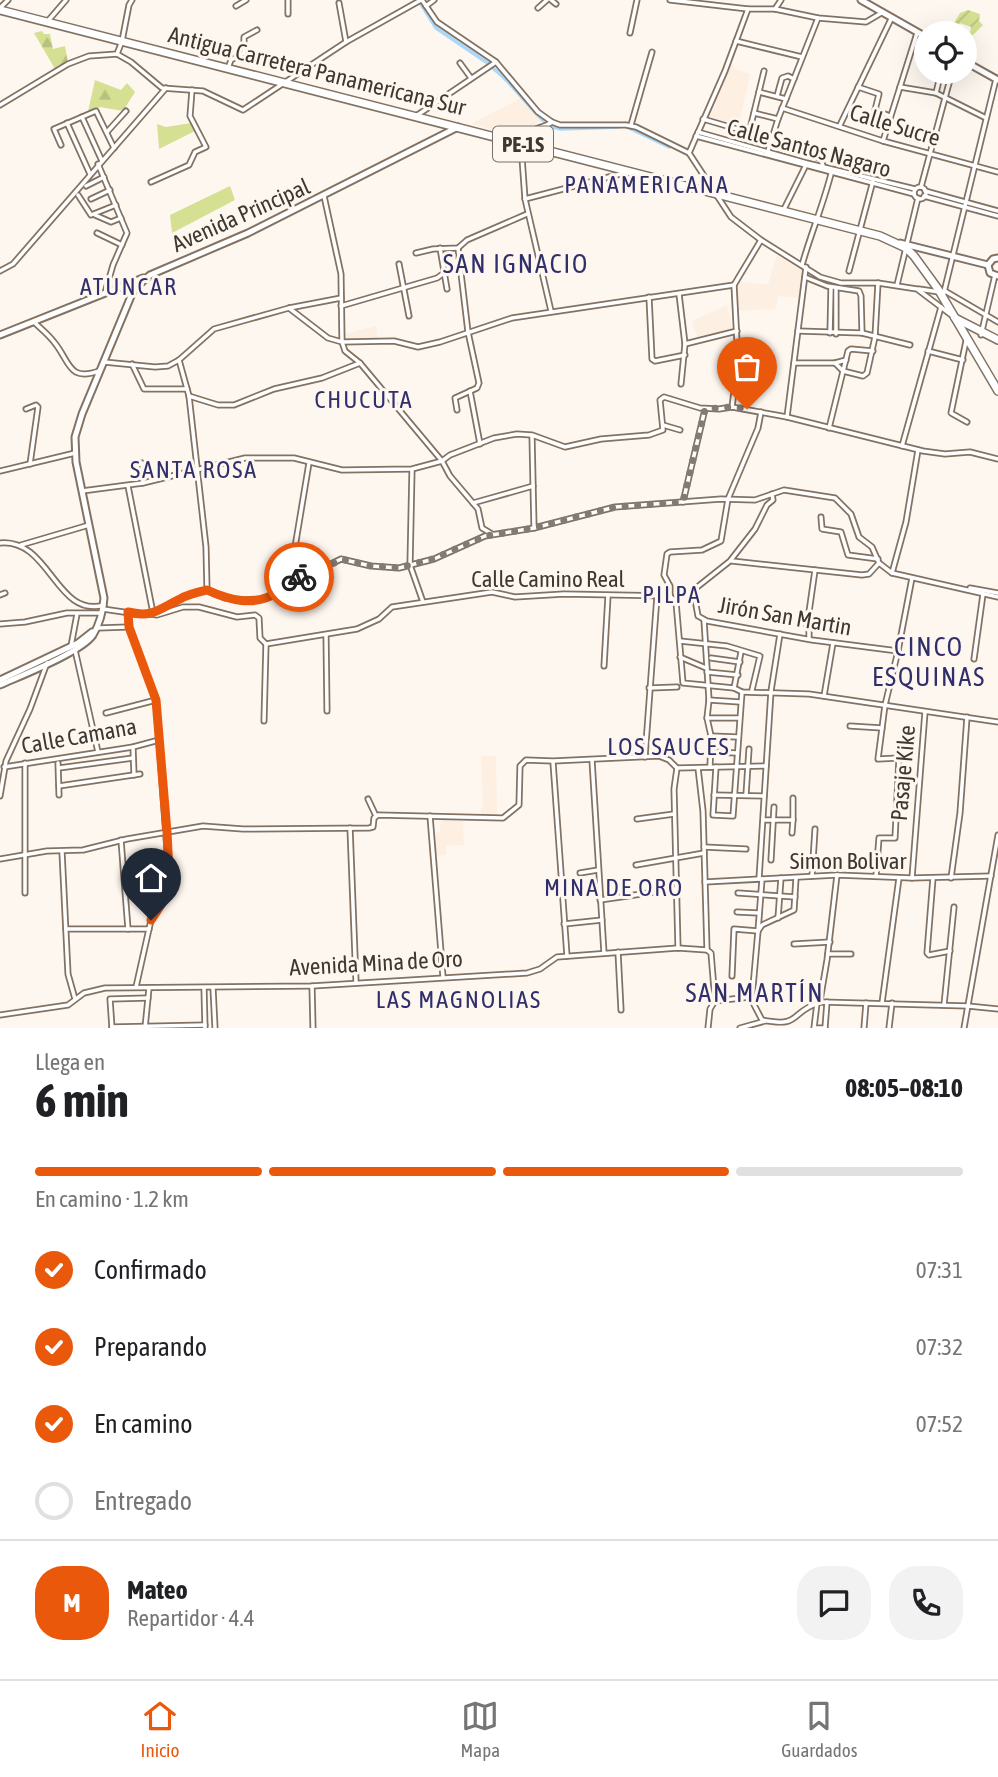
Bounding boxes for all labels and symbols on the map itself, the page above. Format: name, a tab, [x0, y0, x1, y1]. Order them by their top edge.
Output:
street label: Antigua Carretera Panamericana Sur	[166, 21, 470, 121]
street label: Calle Sucre	[847, 99, 943, 151]
street label: Calle Santos Nagaro	[724, 114, 894, 182]
road number: PE-1S	[493, 127, 553, 162]
district label: PANAMERICANA	[564, 171, 730, 198]
street label: Avenida Principal	[168, 173, 314, 257]
district label: SAN IGNACIO	[443, 249, 589, 279]
district label: ATUNCAR	[80, 273, 178, 300]
pin	[717, 337, 777, 409]
district label: CHUCUTA	[314, 386, 414, 413]
district label: SANTA ROSA	[130, 456, 258, 483]
courier	[264, 542, 334, 612]
street label: Calle Camino Real	[471, 566, 625, 592]
district label: PILPA	[642, 581, 702, 608]
street label: Jirón San Martin	[716, 591, 854, 641]
district label: CINCO ESQUINAS	[872, 632, 986, 692]
street label: Calle Camana	[19, 713, 139, 759]
street label: Pasaje Kike	[886, 724, 920, 822]
district label: LOS SAUCES	[607, 733, 731, 760]
pin	[121, 848, 181, 920]
street label: Simon Bolivar	[790, 848, 907, 874]
district label: MINA DE ORO	[544, 874, 684, 901]
street label: Avenida Mina de Oro	[289, 945, 463, 981]
district label: SAN MARTÍN	[685, 978, 825, 1008]
district label: LAS MAGNOLIAS	[376, 986, 542, 1013]

